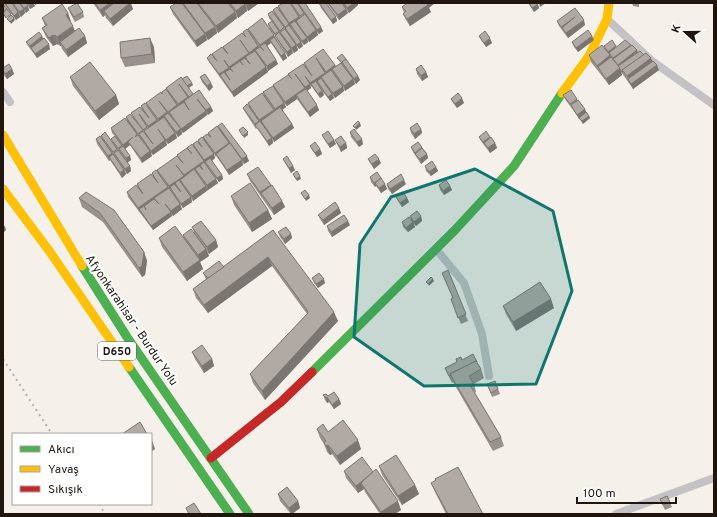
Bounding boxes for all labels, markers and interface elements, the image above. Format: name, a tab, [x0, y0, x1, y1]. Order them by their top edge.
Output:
north arrow	[665, 12, 705, 52]
text: K	[669, 22, 685, 35]
street label: Afyonkarahisar - Burdur Yolu	[81, 252, 181, 389]
road number: D650	[98, 342, 136, 360]
legend	[12, 433, 152, 505]
text: Akıcı	[48, 442, 75, 458]
text: Yavaş	[48, 462, 79, 478]
scale bar	[577, 479, 676, 505]
text: Sıkışık	[48, 482, 83, 498]
text: 100 m	[583, 486, 616, 502]

